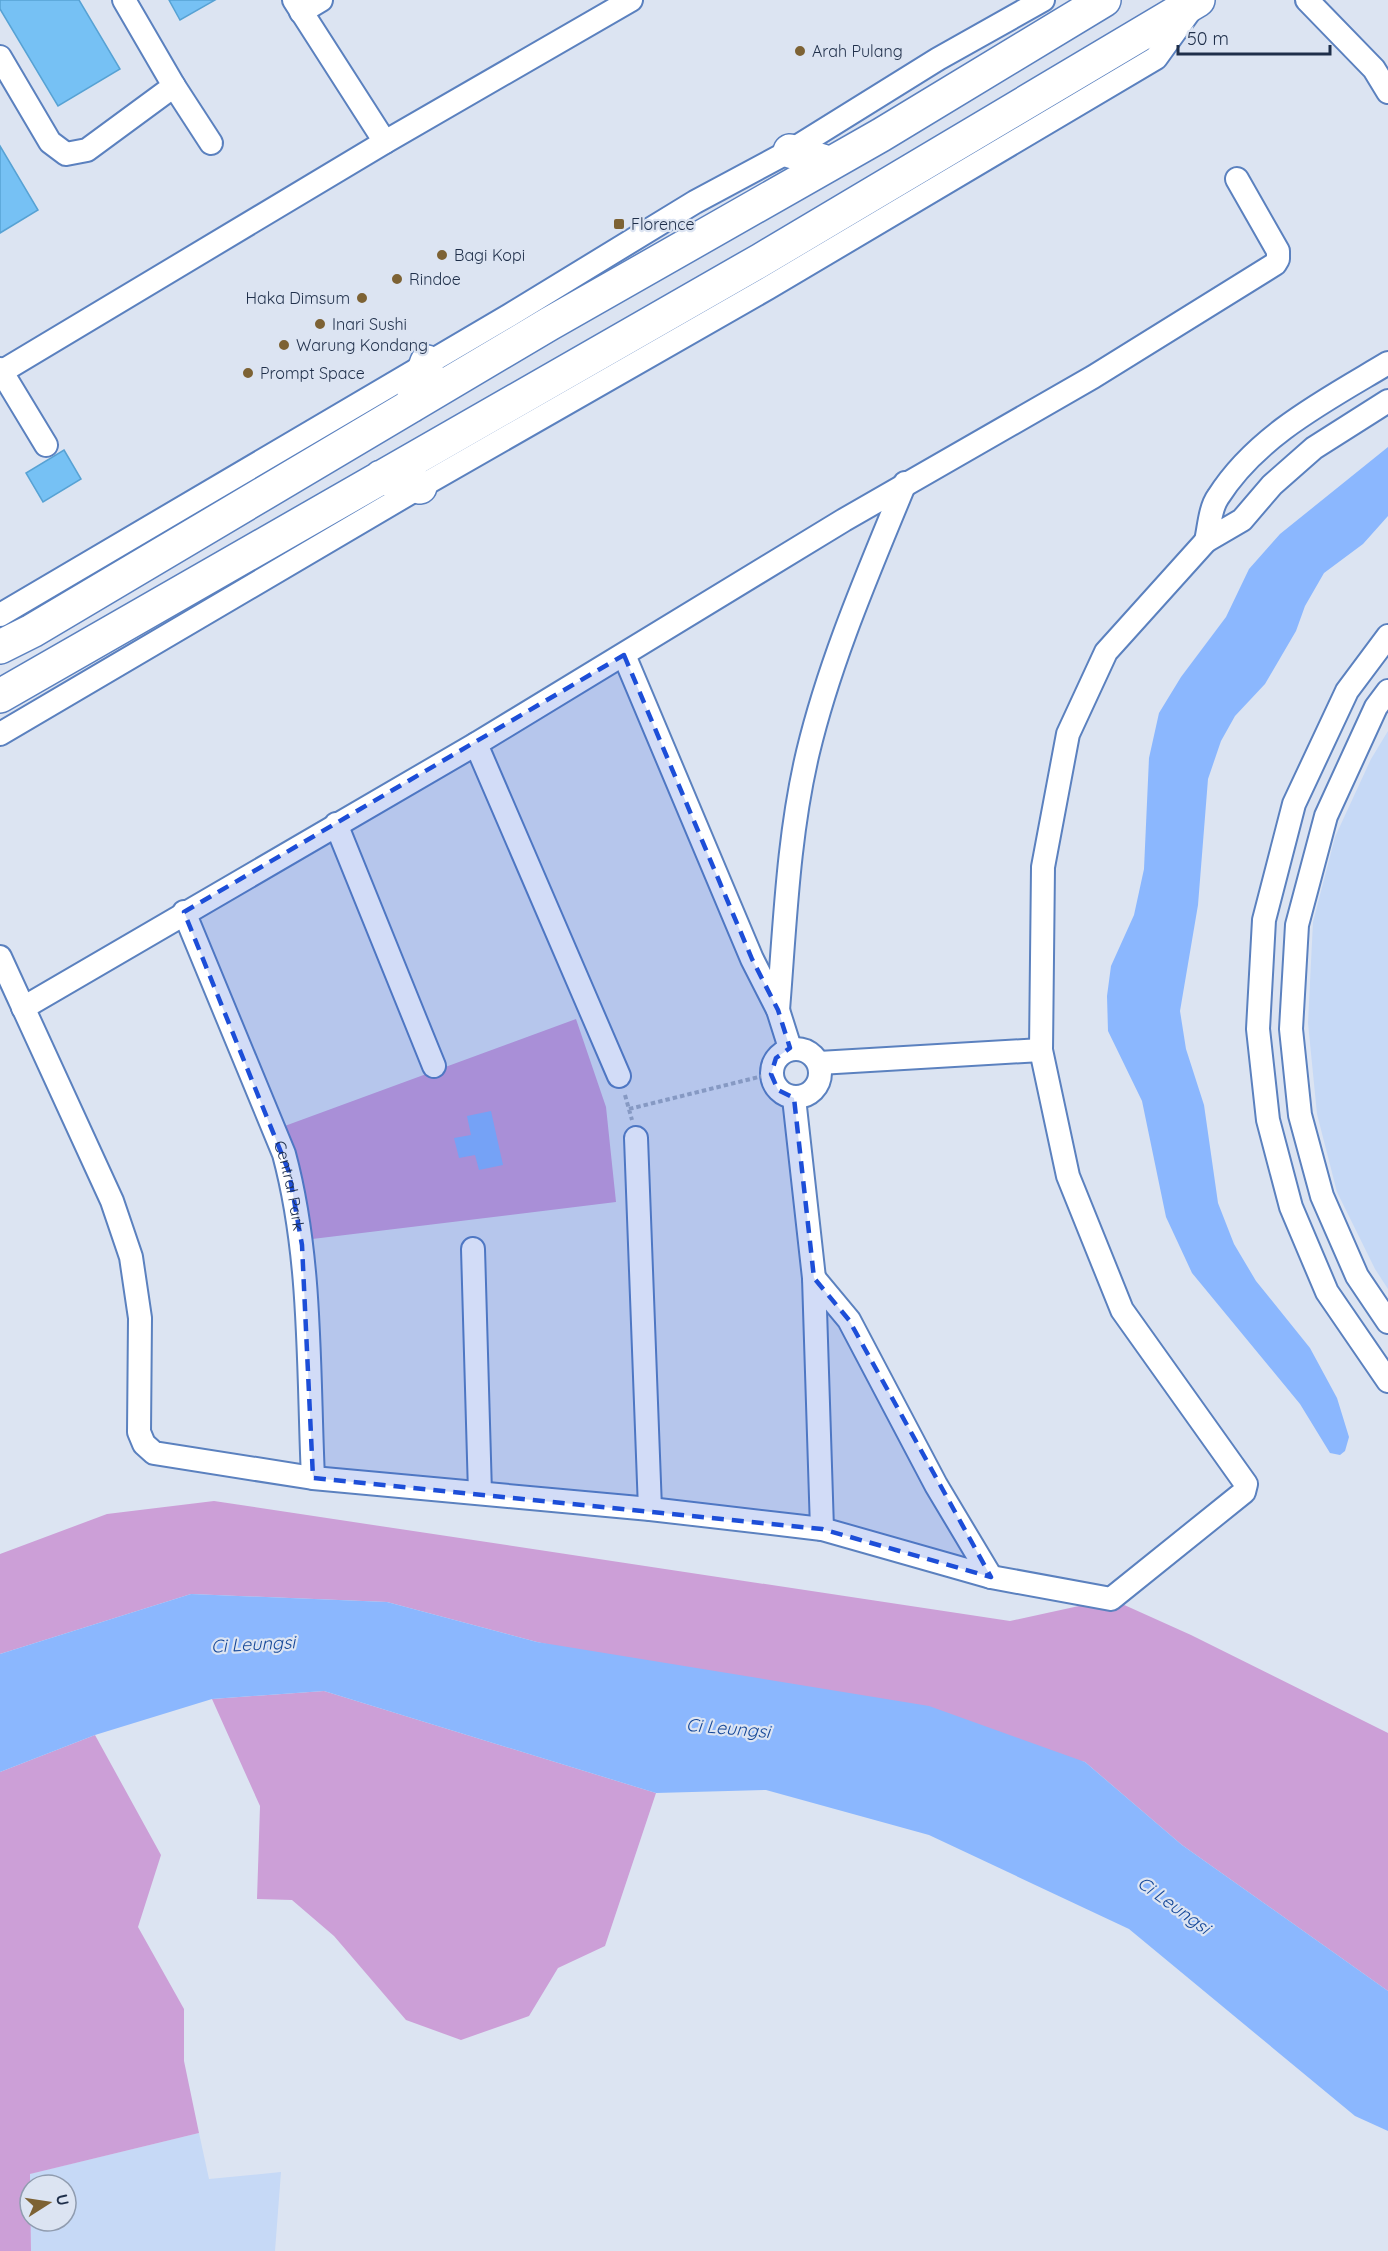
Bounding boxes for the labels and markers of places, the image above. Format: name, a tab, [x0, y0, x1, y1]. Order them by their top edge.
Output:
place label: Arah Pulang	[812, 41, 903, 61]
marker: Arah Pulang	[793, 44, 807, 58]
place label: Florence	[631, 214, 695, 234]
marker: Florence	[612, 217, 626, 231]
place label: Bagi Kopi	[454, 245, 525, 265]
marker: Bagi Kopi	[435, 248, 449, 262]
place label: Rindoe	[409, 269, 461, 289]
marker: Rindoe	[390, 272, 404, 286]
place label: Haka Dimsum	[246, 288, 350, 308]
marker: Haka Dimsum	[355, 291, 369, 305]
place label: Inari Sushi	[332, 314, 407, 334]
marker: Inari Sushi	[313, 317, 327, 331]
place label: Warung Kondang	[296, 335, 428, 355]
marker: Warung Kondang	[277, 338, 291, 352]
place label: Prompt Space	[260, 363, 365, 383]
marker: Prompt Space	[241, 366, 255, 380]

